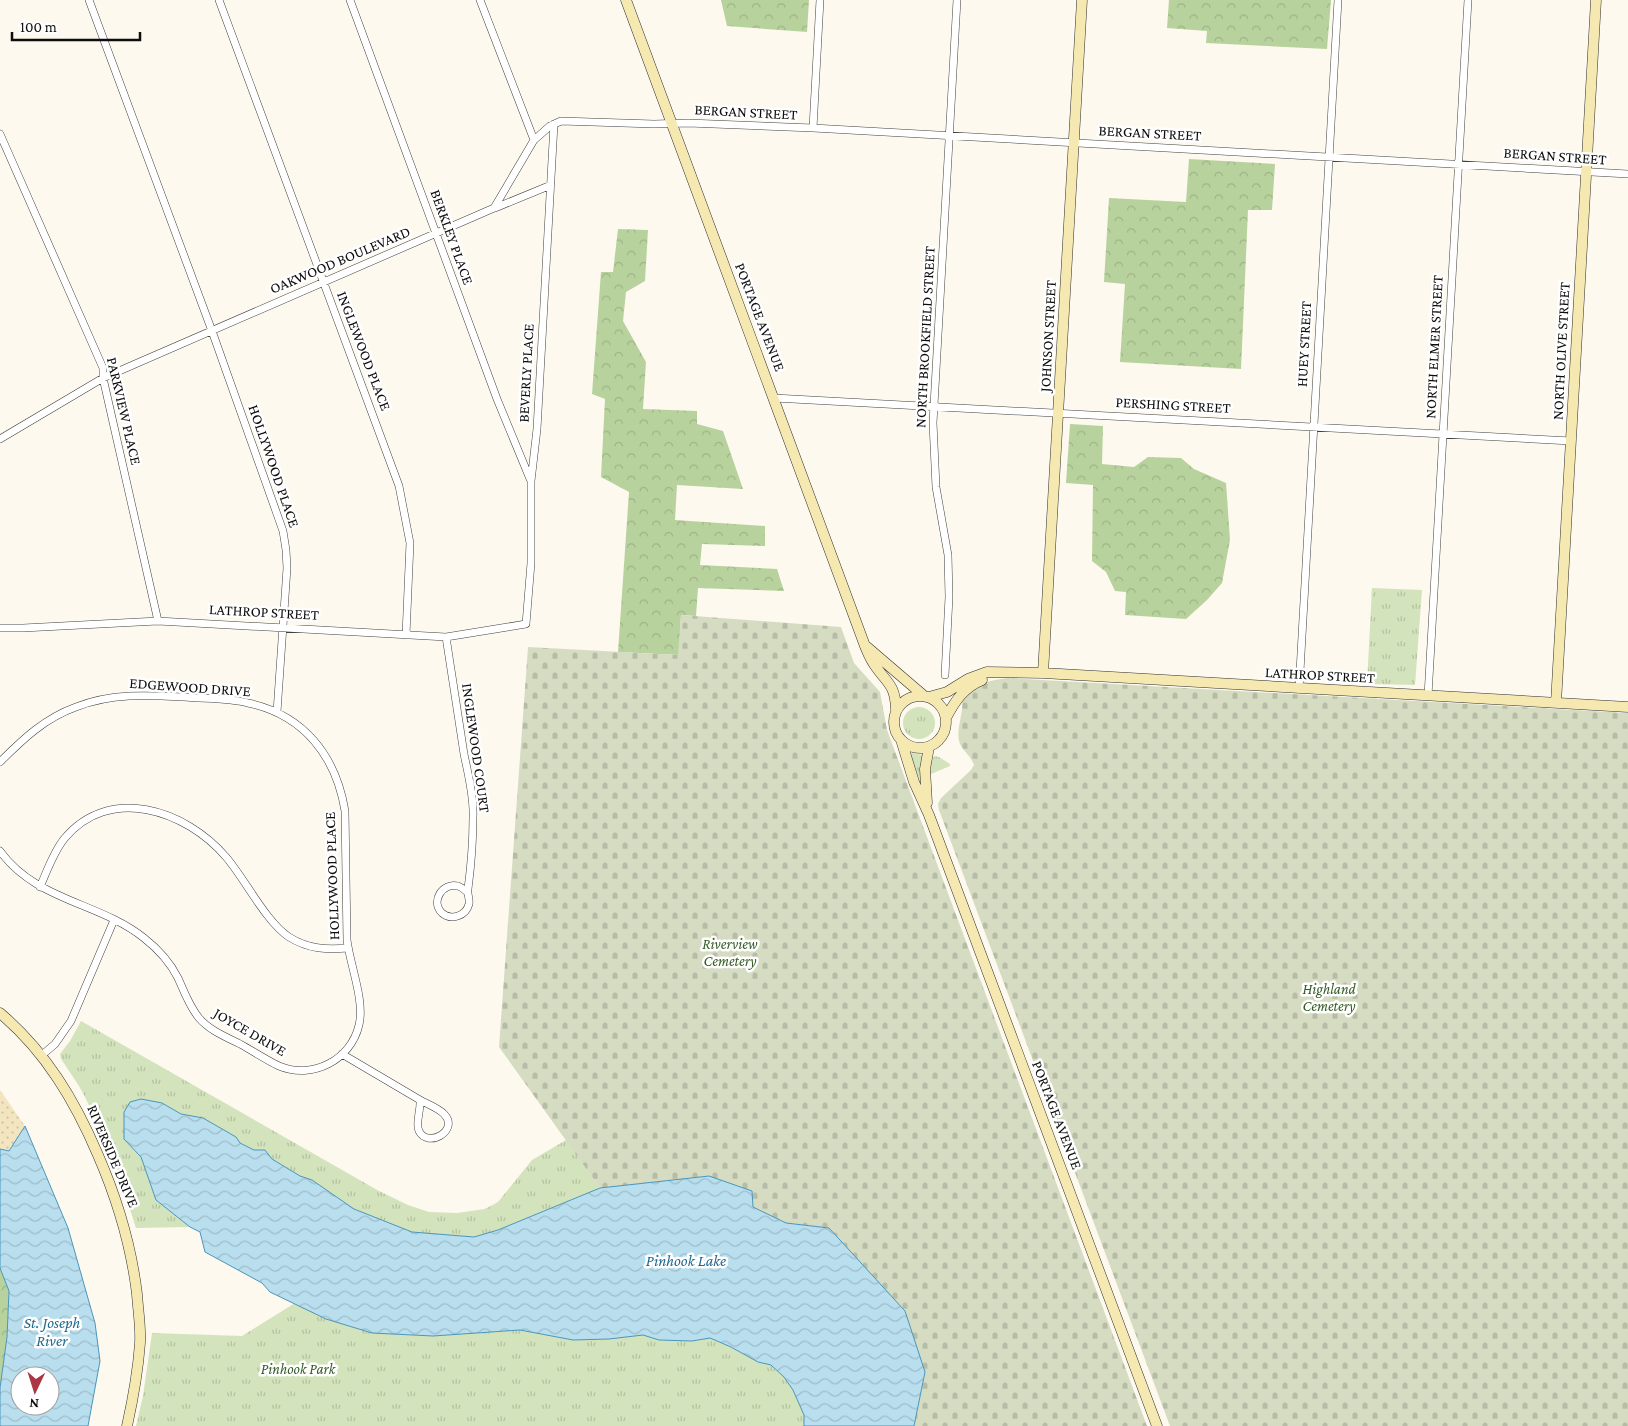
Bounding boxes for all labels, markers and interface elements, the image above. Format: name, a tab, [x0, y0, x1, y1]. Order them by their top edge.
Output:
scale bar	[12, 10, 140, 42]
text: 100 m	[20, 19, 57, 35]
street label: BERGAN STREET	[694, 101, 798, 123]
street label: BERGAN STREET	[1098, 122, 1202, 144]
street label: BERGAN STREET	[1503, 144, 1607, 168]
street label: BERKLEY PLACE	[427, 187, 477, 287]
street label: OAKWOOD BOULEVARD	[267, 223, 413, 297]
street label: NORTH BROOKFIELD STREET	[912, 246, 938, 428]
street label: PORTAGE AVENUE	[732, 261, 788, 373]
street label: NORTH ELMER STREET	[1422, 275, 1446, 419]
street label: JOHNSON STREET	[1037, 280, 1060, 394]
street label: NORTH OLIVE STREET	[1549, 282, 1573, 420]
street label: INGLEWOOD PLACE	[334, 289, 394, 413]
street label: HUEY STREET	[1294, 301, 1314, 387]
street label: BEVERLY PLACE	[515, 323, 537, 423]
street label: PARKVIEW PLACE	[104, 356, 144, 466]
street label: PERSHING STREET	[1115, 394, 1231, 416]
street label: HOLLYWOOD PLACE	[246, 403, 302, 529]
street label: LATHROP STREET	[209, 601, 319, 623]
street label: LATHROP STREET	[1265, 664, 1375, 686]
street label: EDGEWOOD DRIVE	[129, 675, 251, 699]
street label: INGLEWOOD COURT	[459, 682, 493, 814]
street label: HOLLYWOOD PLACE	[322, 811, 342, 941]
park label: Riverview Cemetery	[702, 936, 758, 970]
park label: Highland Cemetery	[1302, 981, 1357, 1015]
street label: JOYCE DRIVE	[209, 1004, 289, 1060]
street label: PORTAGE AVENUE	[1029, 1059, 1085, 1171]
street label: RIVERSIDE DRIVE	[84, 1102, 142, 1210]
water label: Pinhook Lake	[646, 1252, 726, 1269]
water label: St. Joseph River	[24, 1314, 81, 1349]
park label: Pinhook Park	[261, 1361, 337, 1377]
north arrow	[10, 1366, 60, 1416]
text: N	[28, 1396, 39, 1412]

